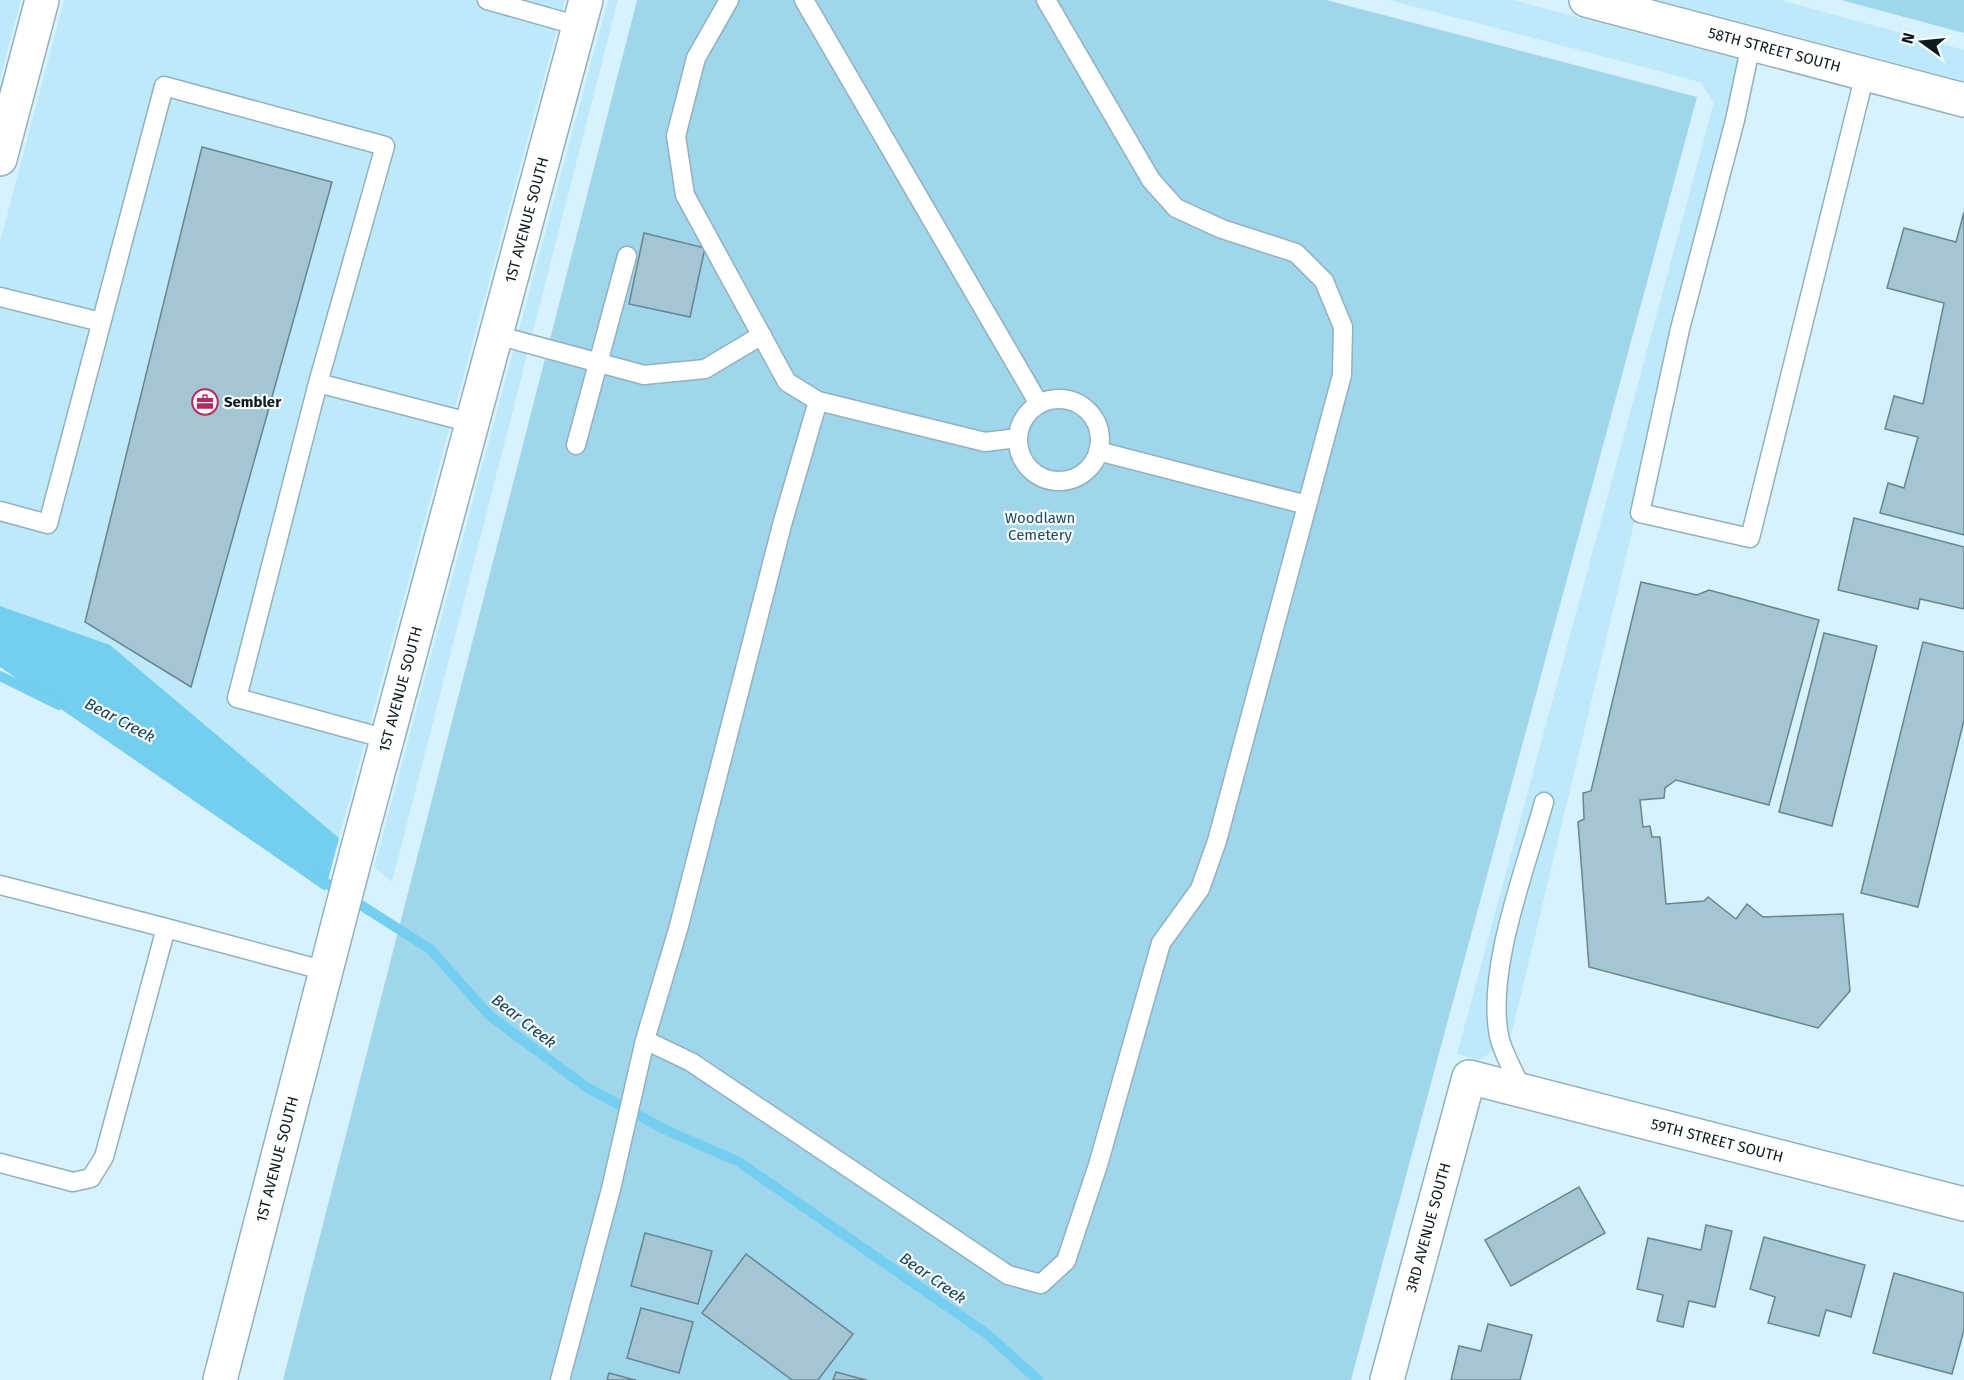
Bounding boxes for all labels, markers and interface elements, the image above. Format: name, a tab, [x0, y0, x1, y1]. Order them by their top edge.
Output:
north arrow	[1892, 12, 1952, 72]
street label: 58TH STREET SOUTH	[1706, 24, 1843, 76]
text: N	[1897, 31, 1919, 46]
street label: 1ST AVENUE SOUTH	[501, 155, 552, 285]
office icon: Sembler	[190, 387, 220, 417]
place label: Sembler	[224, 393, 282, 411]
park label: Woodlawn Cemetery	[1005, 509, 1075, 544]
street label: 1ST AVENUE SOUTH	[375, 624, 426, 754]
water label: Bear Creek	[82, 694, 159, 747]
water label: Bear Creek	[488, 990, 560, 1052]
street label: 1ST AVENUE SOUTH	[252, 1094, 302, 1224]
street label: 59TH STREET SOUTH	[1649, 1115, 1785, 1166]
street label: 3RD AVENUE SOUTH	[1402, 1161, 1454, 1294]
water label: Bear Creek	[896, 1248, 970, 1308]

